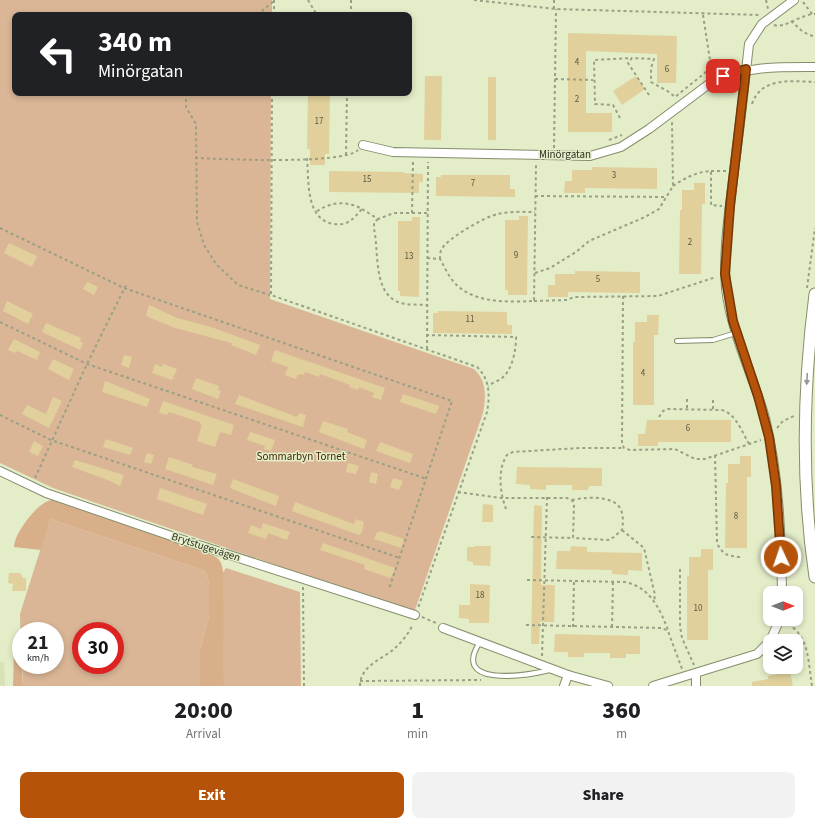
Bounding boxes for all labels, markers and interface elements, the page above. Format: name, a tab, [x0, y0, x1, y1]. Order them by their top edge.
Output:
text: 340 m	[98, 22, 172, 62]
icon: left	[32, 28, 84, 80]
house number: 4	[575, 56, 580, 69]
text: Minörgatan	[98, 59, 183, 84]
pin	[706, 59, 740, 93]
house number: 6	[665, 63, 670, 76]
icon: arrive	[712, 65, 734, 87]
house number: 2	[575, 93, 580, 106]
house number: 17	[315, 115, 324, 128]
street label: Minörgatan	[539, 147, 591, 162]
house number: 3	[612, 169, 617, 182]
house number: 15	[363, 173, 372, 186]
house number: 7	[471, 177, 476, 190]
house number: 2	[688, 236, 693, 249]
house number: 9	[514, 249, 519, 262]
house number: 13	[405, 250, 414, 263]
house number: 5	[596, 273, 601, 286]
house number: 11	[466, 313, 474, 326]
house number: 4	[641, 367, 646, 380]
one-way arrow	[804, 373, 811, 385]
house number: 6	[686, 422, 691, 435]
park label: Sommarbyn Tornet	[257, 449, 346, 464]
house number: 8	[734, 510, 739, 523]
street label: Brytstugevägen	[170, 529, 242, 565]
position arrow	[760, 536, 802, 578]
north arrow	[763, 586, 803, 626]
map controls	[763, 586, 803, 674]
house number: 18	[476, 589, 485, 602]
house number: 10	[694, 602, 703, 615]
speed limit sign: 30	[72, 622, 124, 674]
text: 21	[27, 629, 49, 657]
button: layers	[763, 634, 803, 674]
text: km/h	[27, 651, 49, 665]
text: 20:00	[174, 693, 233, 728]
text: 1	[411, 693, 424, 728]
text: 360	[602, 693, 641, 728]
text: Arrival	[186, 725, 221, 743]
text: min	[407, 725, 428, 743]
text: m	[616, 725, 627, 743]
button: Exit	[20, 772, 404, 818]
button: Share	[412, 772, 795, 818]

